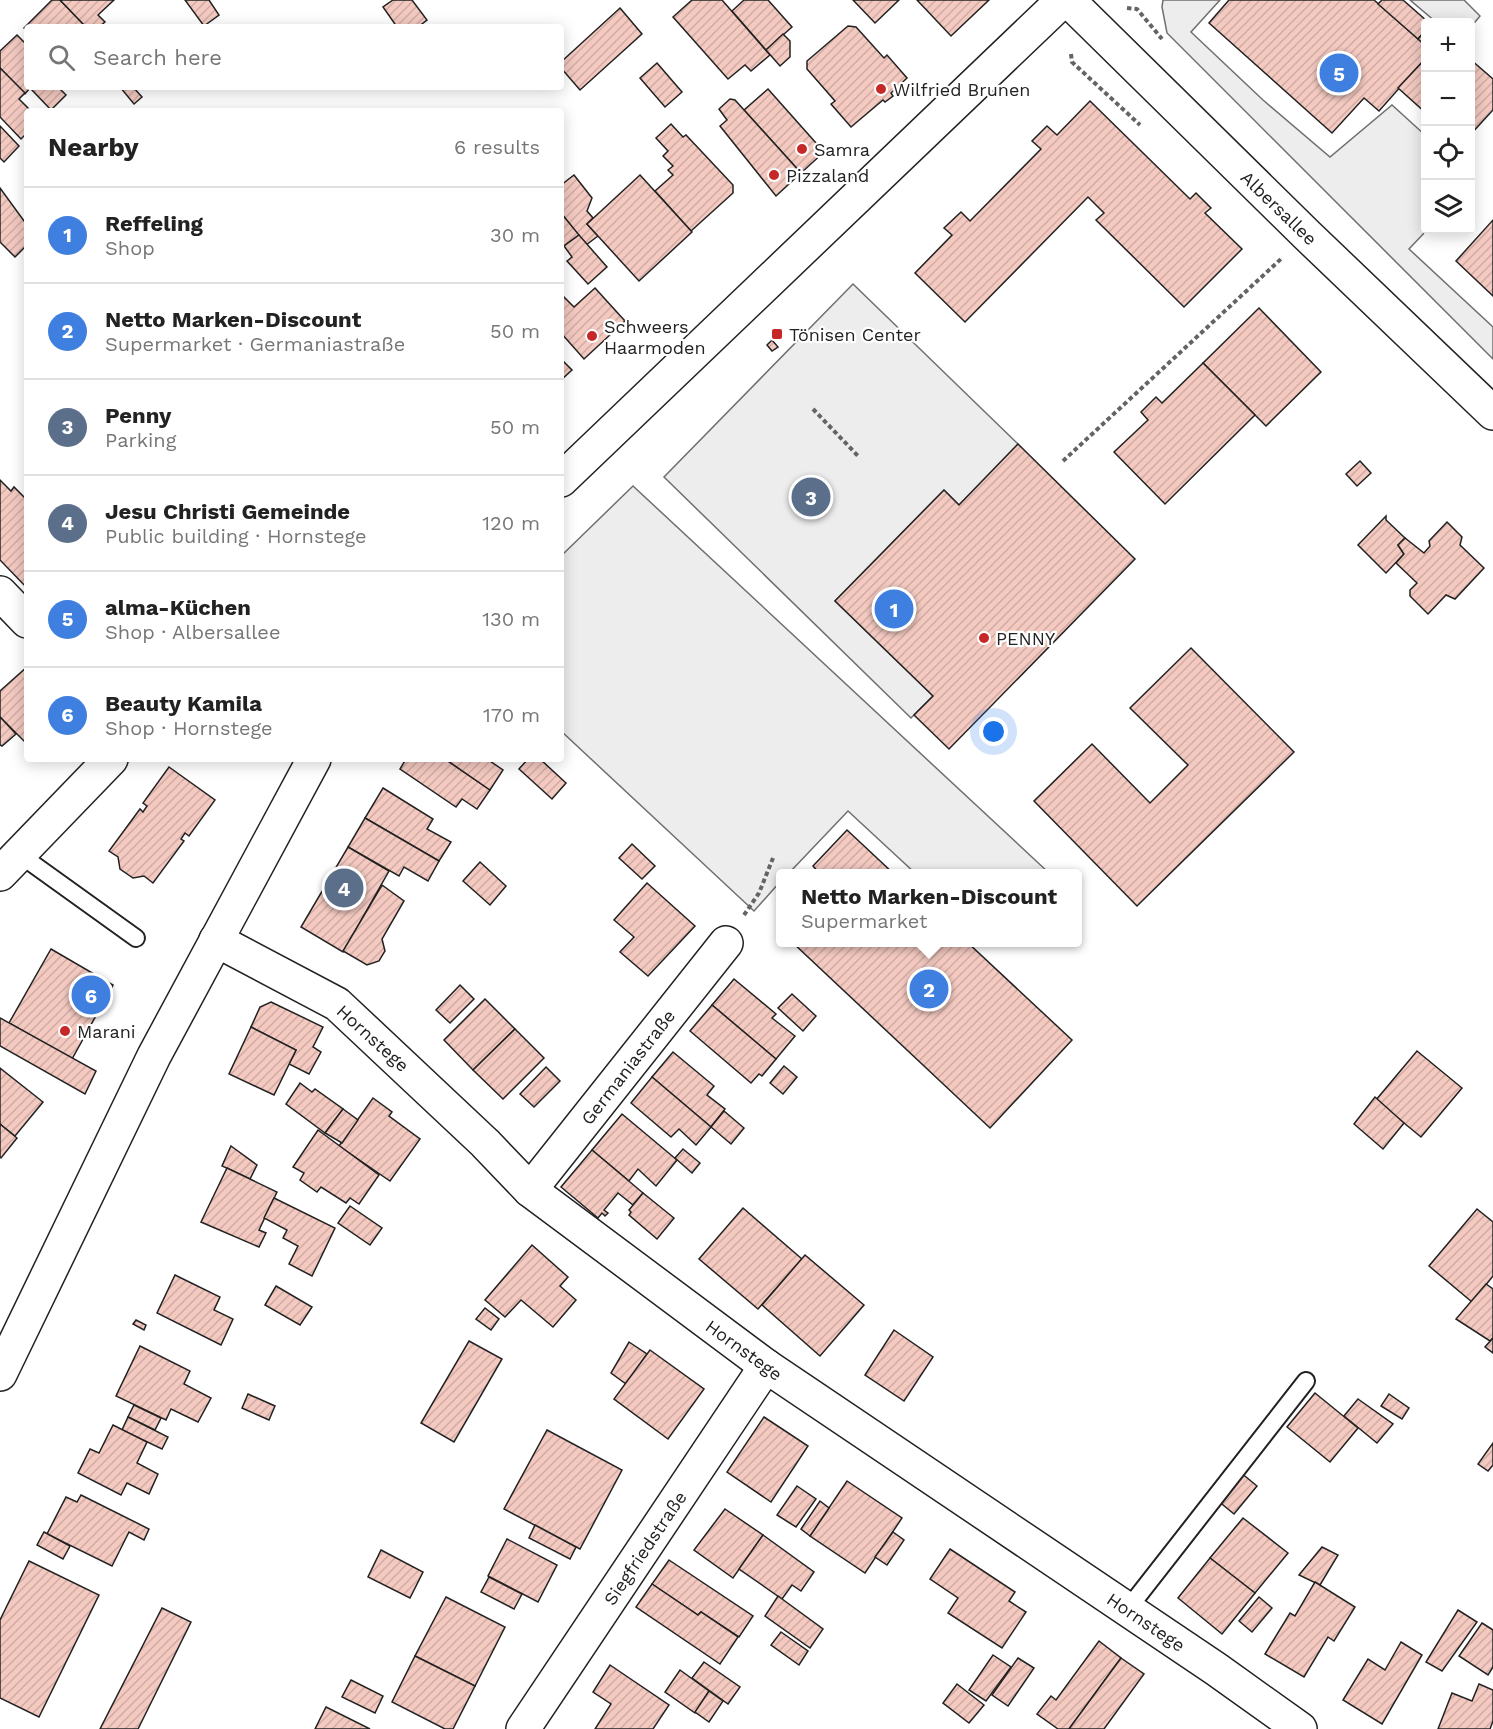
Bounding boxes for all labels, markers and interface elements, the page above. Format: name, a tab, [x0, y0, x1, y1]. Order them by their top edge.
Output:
map controls	[1421, 18, 1475, 234]
button: +	[1421, 18, 1475, 72]
search box	[24, 24, 564, 90]
icon: search	[45, 41, 78, 74]
text: Search here	[93, 45, 222, 70]
pin: 5	[1320, 50, 1358, 96]
button: −	[1421, 72, 1475, 126]
place label: Wilfried Brunen	[893, 79, 1030, 100]
marker: Wilfried Brunen	[874, 82, 888, 96]
button: locate	[1421, 126, 1475, 180]
text: Nearby	[48, 132, 139, 162]
text: 6 results	[454, 135, 540, 159]
place label: Samra	[814, 139, 870, 160]
marker: Samra	[795, 142, 809, 156]
place label: Pizzaland	[786, 165, 869, 186]
street label: Albersallee	[1237, 167, 1321, 249]
marker: Pizzaland	[767, 168, 781, 182]
button: layers	[1421, 180, 1475, 234]
text: Reffeling	[105, 211, 203, 236]
text: 1	[63, 223, 72, 247]
text: 30 m	[490, 223, 540, 247]
text: Shop	[105, 236, 155, 260]
text: Netto Marken-Discount	[105, 307, 361, 332]
place label: Schweers Haarmoden	[604, 316, 706, 358]
text: 2	[62, 319, 73, 343]
text: 50 m	[490, 319, 540, 343]
place label: Tönisen Center	[789, 324, 921, 345]
marker: Tönisen Center	[770, 327, 784, 341]
marker: Schweers Haarmoden	[585, 329, 599, 343]
text: Supermarket · Germaniastraße	[105, 332, 405, 356]
text: Penny	[105, 403, 171, 428]
text: 3	[62, 415, 73, 439]
text: 50 m	[490, 415, 540, 439]
text: Parking	[105, 428, 176, 452]
pin: 3	[792, 474, 830, 520]
text: Jesu Christi Gemeinde	[105, 499, 350, 524]
text: 4	[61, 511, 74, 535]
text: 120 m	[482, 511, 540, 535]
text: Public building · Hornstege	[105, 524, 367, 548]
pin: 1	[874, 586, 914, 632]
text: alma-Küchen	[105, 595, 251, 620]
text: 5	[62, 607, 73, 631]
text: 130 m	[482, 607, 540, 631]
text: Shop · Albersallee	[105, 620, 280, 644]
place label: PENNY	[996, 628, 1056, 649]
marker: PENNY	[977, 631, 991, 645]
text: Beauty Kamila	[105, 691, 262, 716]
text: 6	[61, 703, 74, 727]
text: 170 m	[483, 703, 540, 727]
text: Shop · Hornstege	[105, 716, 273, 740]
your location	[979, 717, 1008, 746]
pin: 4	[324, 866, 364, 910]
popup	[776, 869, 1082, 947]
text: Netto Marken-Discount	[801, 884, 1057, 909]
text: Supermarket	[801, 909, 927, 933]
pin: 2	[910, 966, 948, 1012]
pin: 6	[72, 972, 110, 1018]
street label: Hornstege	[333, 1000, 413, 1076]
street label: Germaniastraße	[577, 1005, 679, 1129]
place label: Marani	[77, 1021, 136, 1042]
marker: Marani	[58, 1024, 72, 1038]
street label: Hornstege	[702, 1315, 786, 1385]
street label: Siegfriedstraße	[599, 1487, 691, 1609]
street label: Hornstege	[1103, 1588, 1189, 1656]

